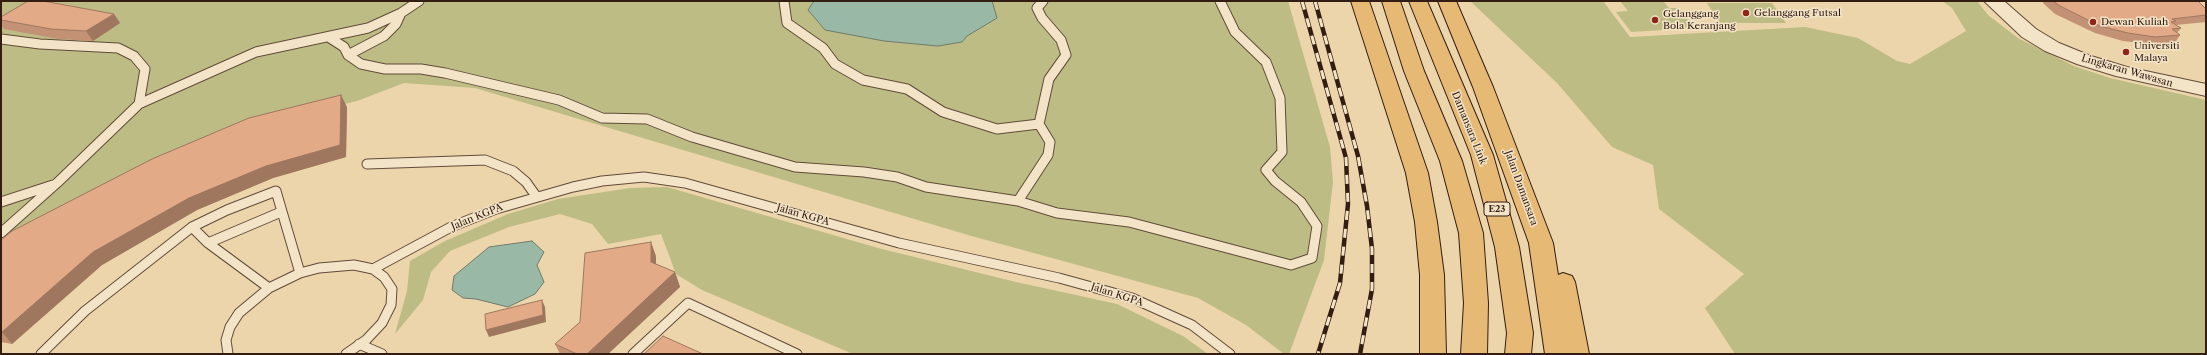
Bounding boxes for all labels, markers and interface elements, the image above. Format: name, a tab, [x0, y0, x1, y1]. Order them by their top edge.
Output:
place label: Gelanggang Futsal	[1754, 7, 1841, 19]
place label: Gelanggang Bola Keranjang	[1663, 8, 1735, 32]
marker: Gelanggang Futsal	[1741, 8, 1751, 18]
marker: Gelanggang Bola Keranjang	[1650, 15, 1660, 25]
place label: Dewan Kuliah	[2101, 16, 2168, 28]
marker: Dewan Kuliah	[2088, 17, 2098, 27]
place label: Universiti Malaya	[2134, 40, 2180, 64]
marker: Universiti Malaya	[2121, 47, 2131, 57]
street label: Lingkaran Wawasan	[2080, 52, 2174, 90]
street label: Damansara Link	[1449, 90, 1489, 166]
street label: Jalan Damansara	[1502, 149, 1540, 227]
street label: Jalan KGPA	[449, 201, 505, 233]
street label: Jalan KGPA	[775, 202, 831, 228]
road number: E23	[1484, 202, 1510, 216]
street label: Jalan KGPA	[1089, 281, 1145, 309]

